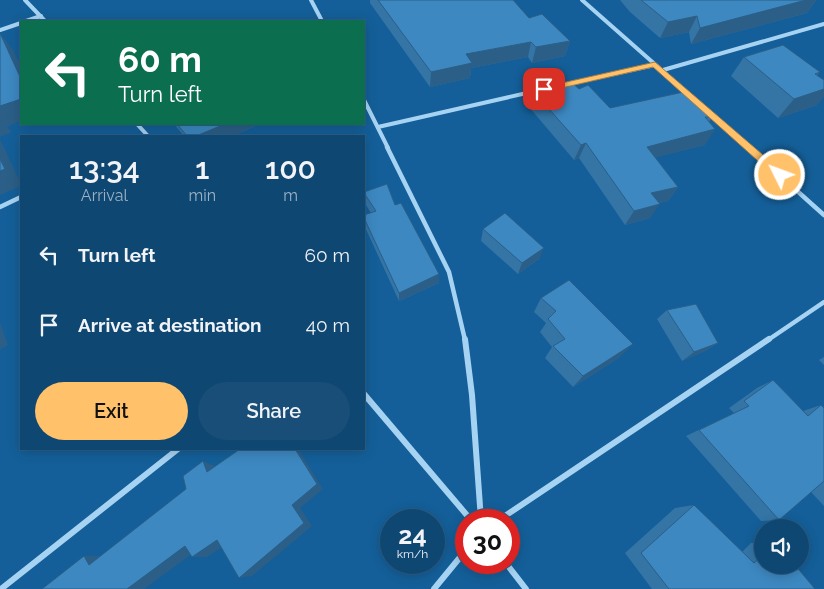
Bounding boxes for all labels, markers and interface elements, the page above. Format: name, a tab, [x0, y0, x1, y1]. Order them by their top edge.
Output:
text: 60 m	[118, 39, 202, 80]
icon: left	[35, 40, 100, 105]
pin	[523, 68, 565, 110]
icon: arrive	[530, 75, 558, 103]
text: Turn left	[118, 81, 202, 107]
position arrow	[753, 148, 805, 200]
text: 13:34	[69, 151, 140, 186]
text: 1	[195, 151, 209, 186]
text: 100	[265, 151, 316, 186]
text: Arrival	[81, 186, 128, 205]
text: min	[189, 186, 216, 205]
text: m	[283, 186, 298, 205]
icon: left	[35, 241, 63, 269]
text: Turn left	[78, 244, 155, 266]
text: 60 m	[305, 244, 350, 266]
icon: arrive	[35, 311, 63, 339]
text: Arrive at destination	[78, 314, 262, 336]
text: 40 m	[306, 314, 350, 336]
button: Exit	[35, 382, 188, 440]
button: Share	[198, 382, 350, 440]
speed limit sign: 30	[455, 509, 520, 574]
map controls	[754, 519, 809, 574]
button: sound	[754, 519, 809, 574]
text: 24	[398, 520, 427, 550]
text: km/h	[397, 547, 428, 561]

